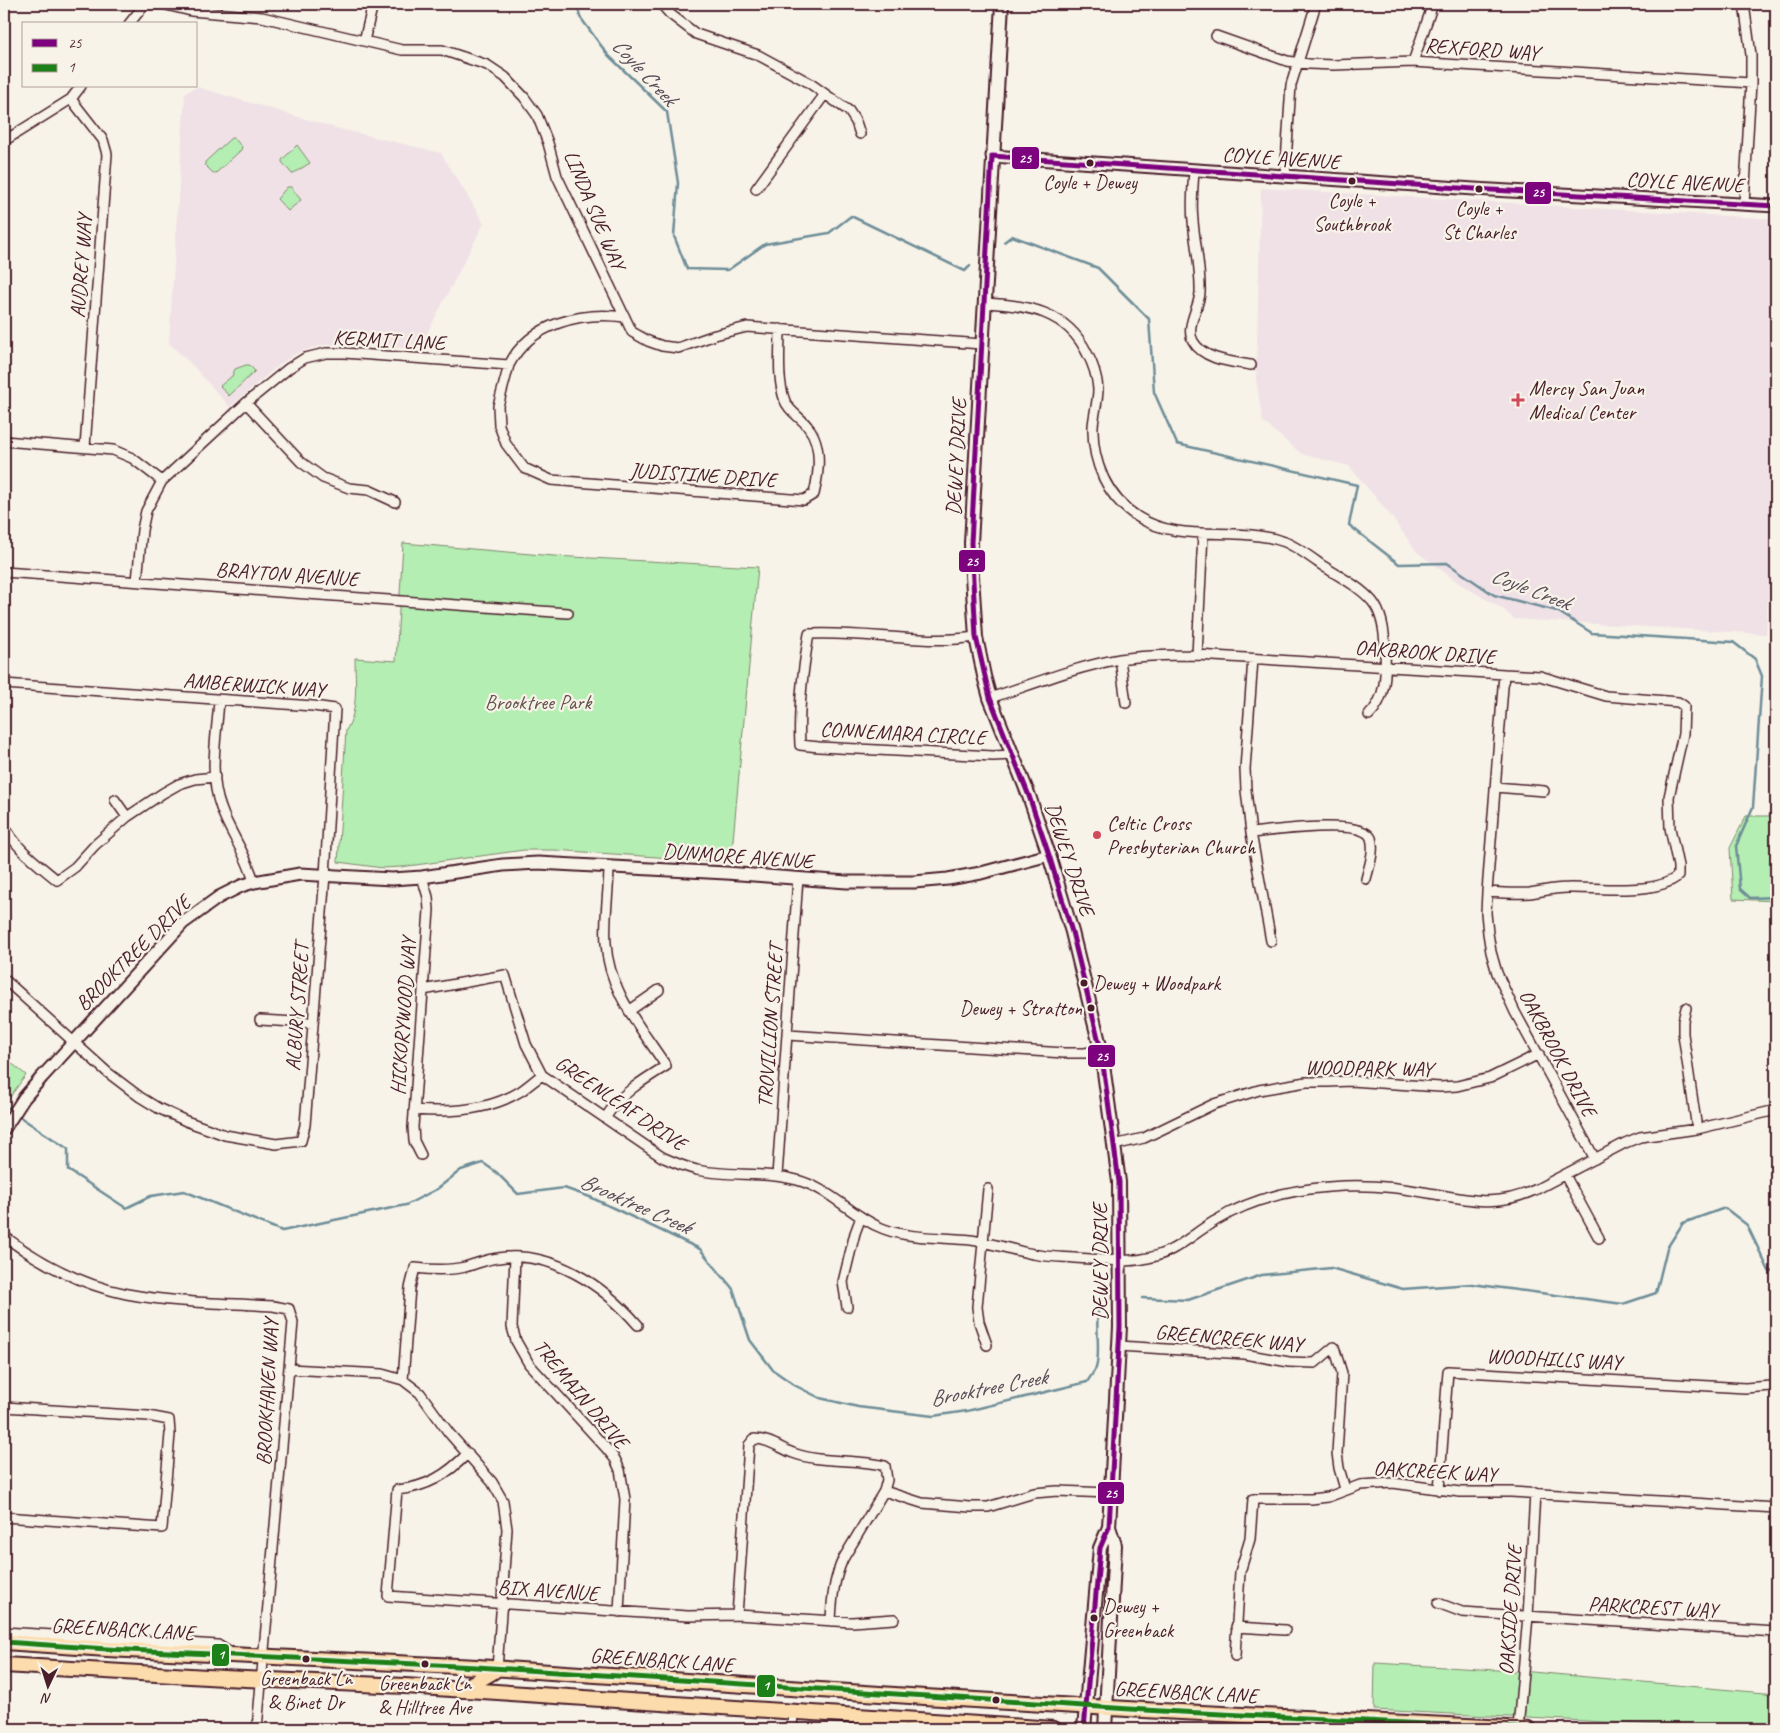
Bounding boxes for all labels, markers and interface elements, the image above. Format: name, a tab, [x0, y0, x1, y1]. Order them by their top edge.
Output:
legend	[22, 22, 198, 88]
water label: Coyle Creek	[606, 32, 685, 114]
street label: REXFORD WAY	[1424, 32, 1544, 66]
text: 25	[68, 34, 83, 53]
text: 1	[68, 58, 76, 77]
street label: COYLE AVENUE	[1221, 141, 1343, 175]
street label: LINDA SUE WAY	[558, 146, 633, 277]
line badge: 25	[1011, 146, 1040, 170]
text: 25	[1019, 150, 1033, 167]
marker: Coyle + Dewey	[1085, 158, 1095, 168]
street label: COYLE AVENUE	[1626, 166, 1747, 198]
place label: Coyle + Dewey	[1043, 170, 1138, 195]
marker: Coyle + Southbrook	[1347, 176, 1357, 186]
line badge: 25	[1524, 181, 1552, 205]
marker: Coyle + St Charles	[1474, 184, 1484, 194]
text: 25	[1532, 184, 1546, 201]
place label: Coyle + Southbrook	[1314, 188, 1392, 237]
place label: Coyle + St Charles	[1443, 196, 1518, 245]
street label: AUDREY WAY	[64, 210, 98, 319]
street label: KERMIT LANE	[332, 324, 448, 356]
place label: Mercy San Juan Medical Center	[1529, 375, 1645, 425]
marker: Mercy San Juan Medical Center	[1511, 393, 1525, 407]
street label: DEWEY DRIVE	[940, 395, 972, 516]
street label: JUDISTINE DRIVE	[628, 457, 779, 493]
line badge: 25	[958, 549, 986, 573]
text: 25	[966, 553, 980, 570]
street label: BRAYTON AVENUE	[215, 556, 362, 592]
water label: Coyle Creek	[1487, 561, 1578, 618]
street label: OAKBROOK DRIVE	[1354, 634, 1498, 670]
street label: AMBERWICK WAY	[182, 667, 329, 703]
park label: Brooktree Park	[485, 689, 593, 715]
street label: CONNEMARA CIRCLE	[820, 716, 989, 750]
street label: DEWEY DRIVE	[1040, 799, 1101, 921]
place label: Celtic Cross Presbyterian Church	[1107, 810, 1257, 860]
marker: Celtic Cross Presbyterian Church	[1091, 829, 1103, 841]
street label: DUNMORE AVENUE	[662, 838, 817, 874]
street label: BROOKTREE DRIVE	[70, 888, 198, 1016]
street label: HICKORYWOOD WAY	[384, 933, 422, 1096]
street label: ALBURY STREET	[280, 937, 315, 1072]
street label: TROVILLION STREET	[751, 939, 789, 1109]
place label: Dewey + Woodpark	[1093, 971, 1222, 996]
marker: Dewey + Woodpark	[1079, 978, 1089, 988]
street label: OAKBROOK DRIVE	[1514, 985, 1604, 1123]
place label: Dewey + Stratton	[960, 996, 1083, 1021]
marker: Dewey + Stratton	[1086, 1003, 1096, 1013]
line badge: 25	[1087, 1044, 1116, 1068]
text: 25	[1096, 1048, 1110, 1065]
street label: GREENLEAF DRIVE	[550, 1050, 694, 1158]
street label: WOODPARK WAY	[1305, 1054, 1437, 1082]
water label: Brooktree Creek	[576, 1167, 699, 1242]
street label: DEWEY DRIVE	[1087, 1201, 1113, 1321]
street label: BROOKHAVEN WAY	[250, 1314, 284, 1466]
street label: GREENCREEK WAY	[1154, 1319, 1307, 1358]
street label: TREMAIN DRIVE	[528, 1334, 636, 1456]
street label: WOODHILLS WAY	[1486, 1342, 1626, 1376]
water label: Brooktree Creek	[927, 1362, 1053, 1413]
street label: OAKCREEK WAY	[1373, 1455, 1501, 1487]
line badge: 25	[1097, 1481, 1125, 1505]
text: 25	[1105, 1485, 1119, 1502]
street label: OAKSIDE DRIVE	[1492, 1542, 1528, 1676]
street label: BIX AVENUE	[497, 1574, 602, 1607]
street label: PARKCREST WAY	[1588, 1591, 1722, 1624]
place label: Dewey + Greenback	[1103, 1594, 1175, 1643]
street label: GREENBACK LANE	[51, 1612, 198, 1646]
marker: Dewey + Greenback	[1089, 1613, 1099, 1623]
street label: GREENBACK LANE	[589, 1642, 737, 1678]
line badge: 1	[211, 1643, 230, 1667]
text: 1	[218, 1646, 226, 1663]
marker: Greenback Ln & Binet Dr	[301, 1654, 311, 1664]
marker: Greenback Ln & Hilltree Ave	[420, 1659, 430, 1669]
north arrow	[22, 1660, 72, 1710]
place label: Greenback Ln & Binet Dr	[260, 1666, 353, 1715]
place label: Greenback Ln & Hilltree Ave	[379, 1671, 473, 1720]
line badge: 1	[756, 1674, 776, 1698]
street label: GREENBACK LANE	[1114, 1675, 1261, 1709]
text: 1	[763, 1677, 771, 1694]
text: N	[40, 1690, 52, 1707]
unlabelled marker	[991, 1695, 1001, 1705]

